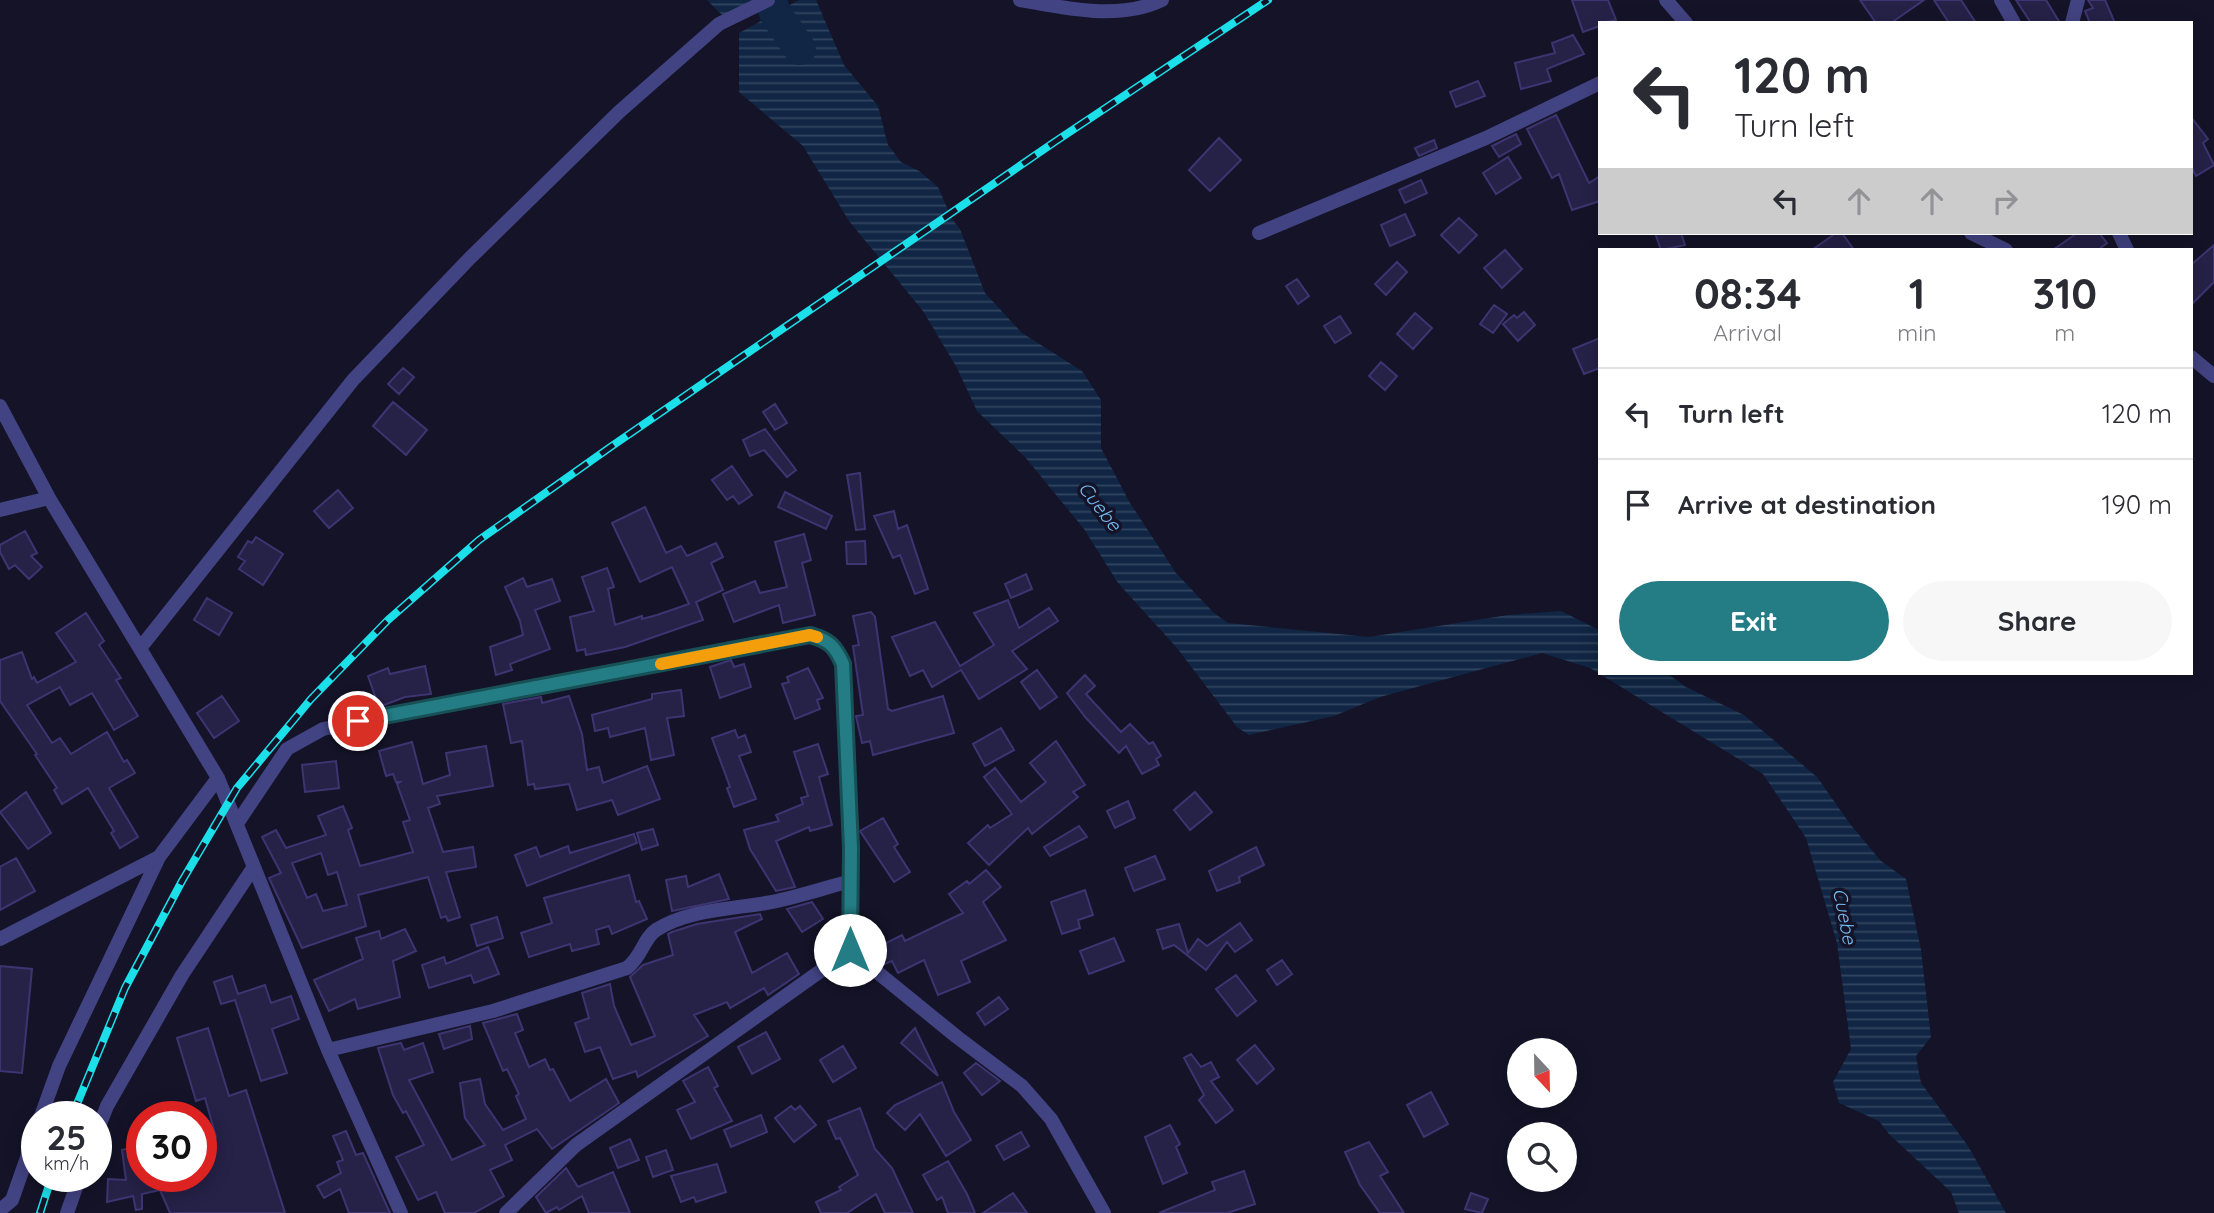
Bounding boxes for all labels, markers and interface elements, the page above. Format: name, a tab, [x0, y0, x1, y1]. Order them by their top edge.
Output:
text: 120 m	[1734, 44, 1870, 105]
icon: left	[1619, 49, 1710, 140]
text: Turn left	[1734, 105, 1855, 145]
icon: left	[1767, 182, 1805, 220]
icon: ahead	[1840, 182, 1878, 220]
icon: ahead	[1913, 182, 1951, 220]
icon: right	[1986, 182, 2024, 220]
text: 08:34	[1694, 267, 1801, 320]
text: 1	[1909, 267, 1925, 320]
text: 310	[2032, 267, 2097, 320]
text: Arrival	[1713, 318, 1782, 347]
text: min	[1897, 318, 1937, 347]
text: m	[2054, 318, 2075, 347]
icon: left	[1619, 395, 1657, 433]
text: Turn left	[1678, 397, 1785, 430]
text: 120 m	[2102, 397, 2172, 430]
water label: Cuebe	[1073, 476, 1128, 537]
icon: arrive	[1619, 486, 1657, 524]
text: Arrive at destination	[1678, 488, 1936, 521]
text: 190 m	[2102, 488, 2172, 521]
button: Exit	[1619, 581, 1889, 661]
button: Share	[1903, 581, 2172, 661]
pin	[328, 691, 388, 751]
icon: arrive	[339, 702, 377, 740]
water label: Cuebe	[1828, 886, 1862, 947]
position arrow	[813, 913, 887, 987]
north arrow	[1507, 1038, 1577, 1108]
map controls	[1507, 1038, 1577, 1192]
speed limit sign: 30	[126, 1101, 217, 1192]
text: 25	[46, 1115, 87, 1159]
button: search	[1507, 1122, 1577, 1192]
text: km/h	[44, 1152, 89, 1175]

